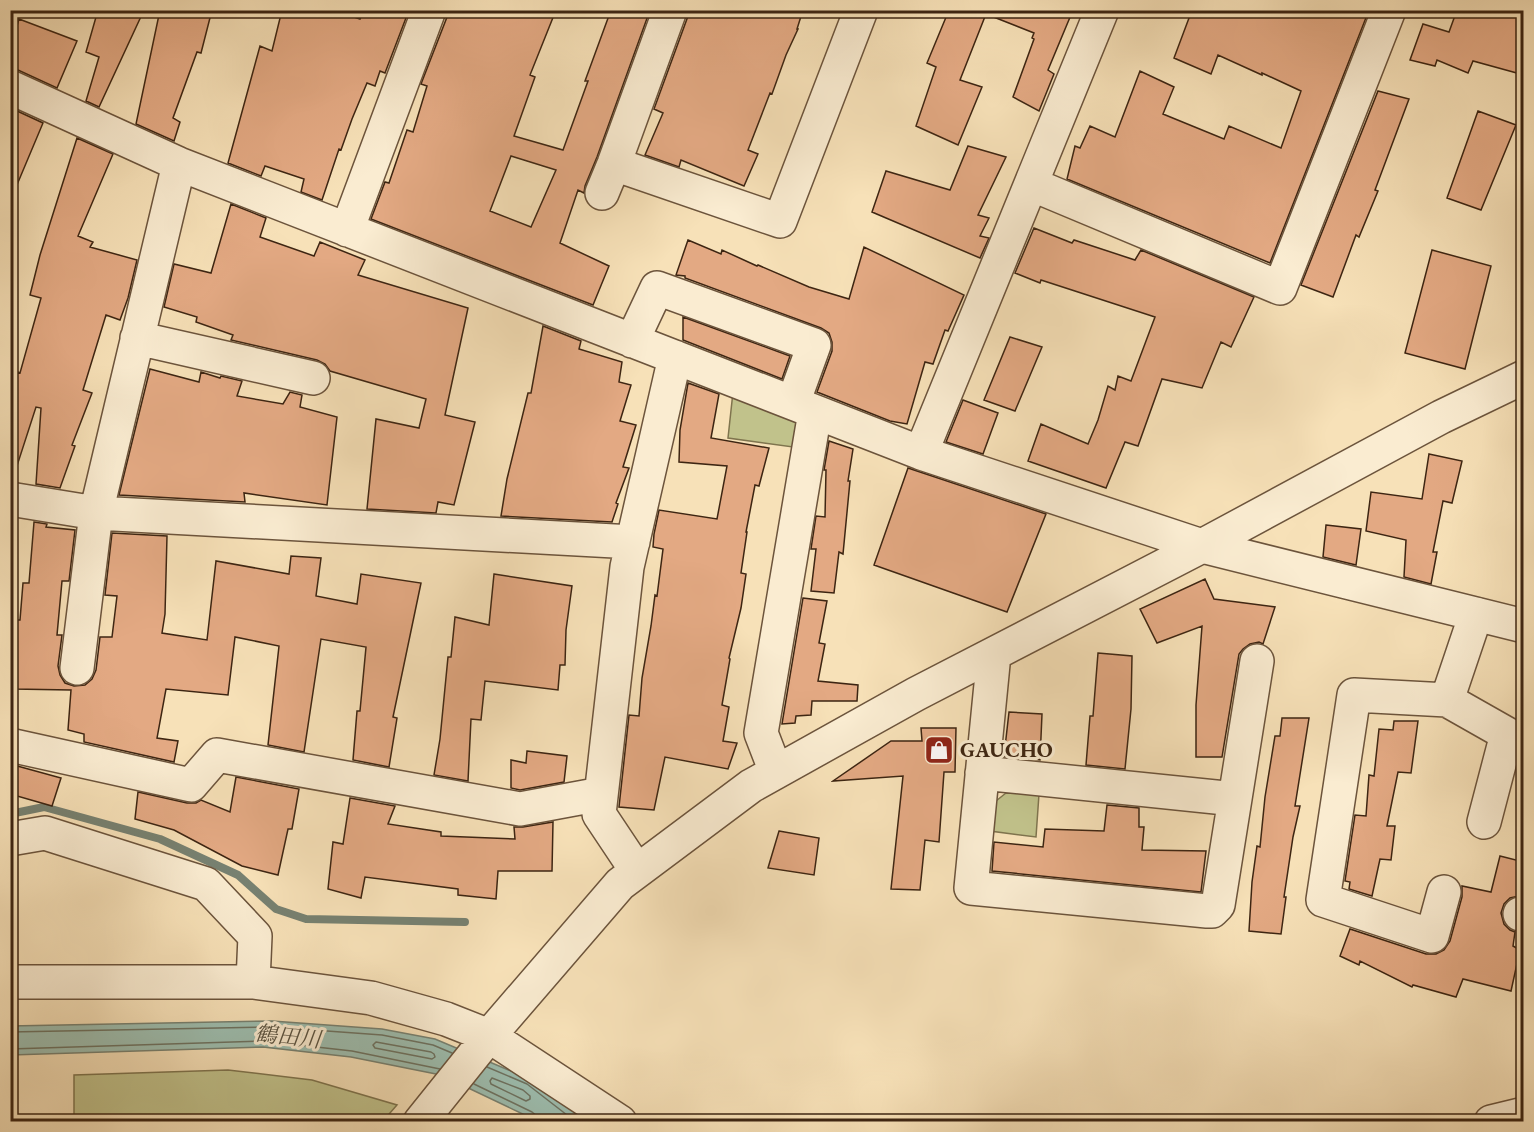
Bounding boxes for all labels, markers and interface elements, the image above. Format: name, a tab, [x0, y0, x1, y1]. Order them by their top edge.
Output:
shop icon: GAUCHO	[923, 734, 955, 766]
place label: GAUCHO	[960, 736, 1053, 763]
water label: 鶴田川	[254, 1019, 324, 1055]

